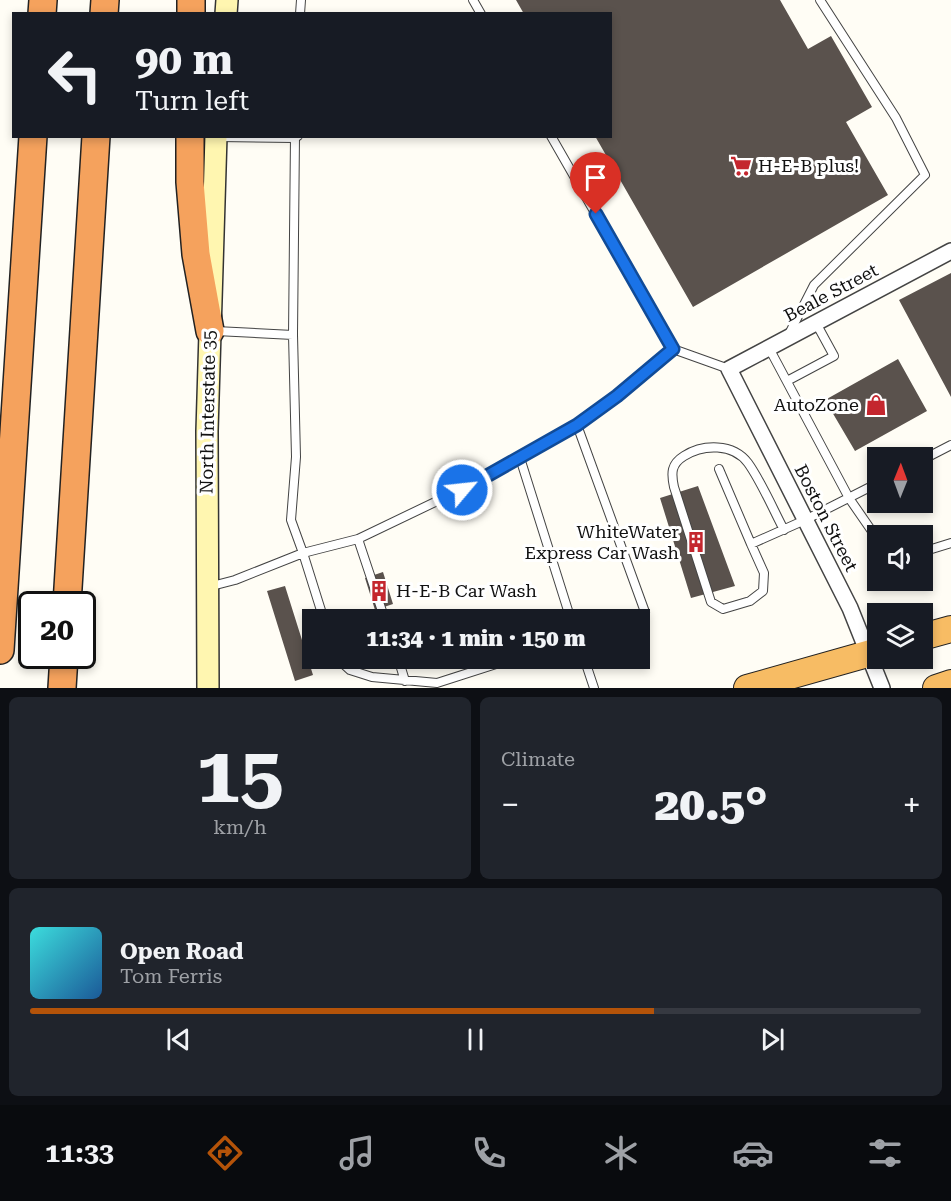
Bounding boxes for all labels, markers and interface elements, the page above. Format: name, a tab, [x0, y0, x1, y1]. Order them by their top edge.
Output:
text: 90 m	[135, 35, 233, 84]
icon: left	[36, 36, 114, 114]
text: Turn left	[135, 85, 249, 117]
pin	[570, 152, 621, 214]
supermarket icon: H-E-B plus!	[729, 154, 753, 178]
place label: H-E-B plus!	[758, 155, 859, 176]
icon: arrive	[579, 161, 612, 194]
street label: Beale Street	[780, 259, 882, 326]
street label: North Interstate 35	[196, 330, 219, 494]
shop icon: AutoZone	[864, 393, 888, 417]
place label: AutoZone	[774, 394, 859, 415]
north arrow	[867, 447, 933, 513]
map controls	[867, 447, 933, 669]
position arrow	[430, 458, 494, 522]
street label: Boston Street	[791, 461, 863, 575]
place label: WhiteWater Express Car Wash	[525, 521, 679, 563]
button: sound	[867, 525, 933, 591]
building icon: WhiteWater Express Car Wash	[684, 530, 708, 554]
building icon: H-E-B Car Wash	[367, 579, 391, 603]
place label: H-E-B Car Wash	[396, 580, 537, 601]
speed limit sign: 20	[18, 591, 96, 669]
button: layers	[867, 603, 933, 669]
text: 11:34 · 1 min · 150 m	[366, 626, 586, 651]
text: 15	[196, 730, 284, 821]
text: Climate	[501, 747, 575, 771]
text: 20.5°	[654, 778, 768, 831]
text: −	[501, 785, 519, 824]
text: +	[903, 785, 921, 824]
text: km/h	[213, 815, 267, 839]
text: Open Road	[120, 939, 243, 964]
text: Tom Ferris	[120, 964, 222, 988]
icon: previous	[162, 1023, 195, 1056]
icon: pause	[459, 1023, 492, 1056]
icon: next	[756, 1023, 789, 1056]
icon: directions	[204, 1132, 246, 1174]
icon: music	[336, 1132, 378, 1174]
icon: phone	[468, 1132, 510, 1174]
icon: climate	[600, 1132, 642, 1174]
icon: car	[732, 1132, 774, 1174]
icon: filters	[864, 1132, 906, 1174]
text: 11:33	[45, 1137, 114, 1169]

